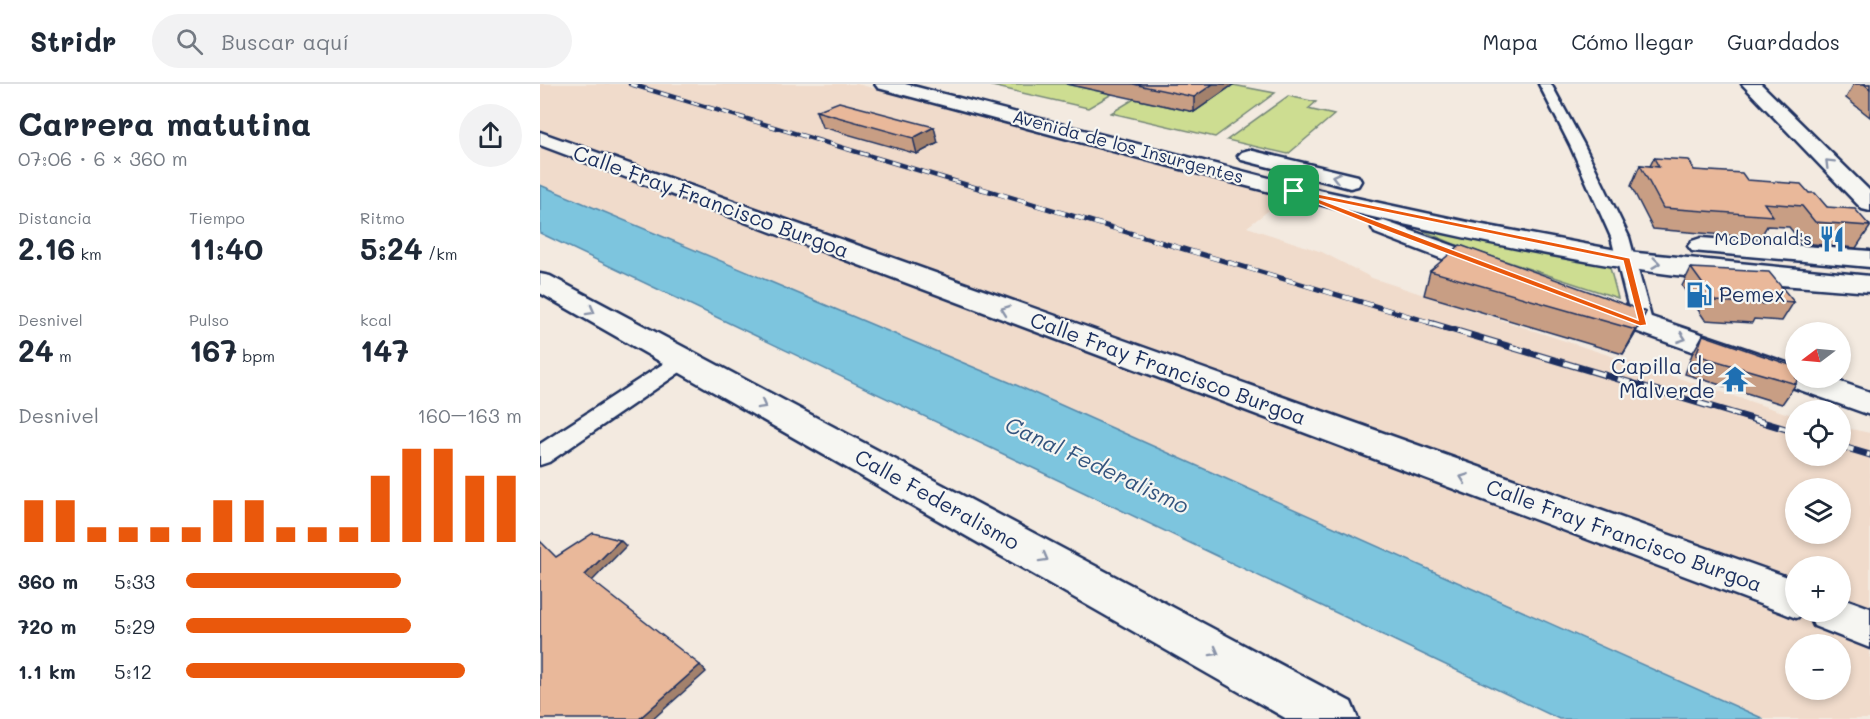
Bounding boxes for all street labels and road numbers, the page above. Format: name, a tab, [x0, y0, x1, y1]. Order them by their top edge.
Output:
street label: Avenida de los Insurgentes	[1010, 104, 1246, 188]
street label: Calle Fray Francisco Burgoa	[570, 138, 853, 263]
street label: Calle Fray Francisco Burgoa	[1027, 305, 1310, 430]
street label: Calle Federalismo	[851, 442, 1025, 555]
street label: Calle Fray Francisco Burgoa	[1483, 472, 1766, 597]

